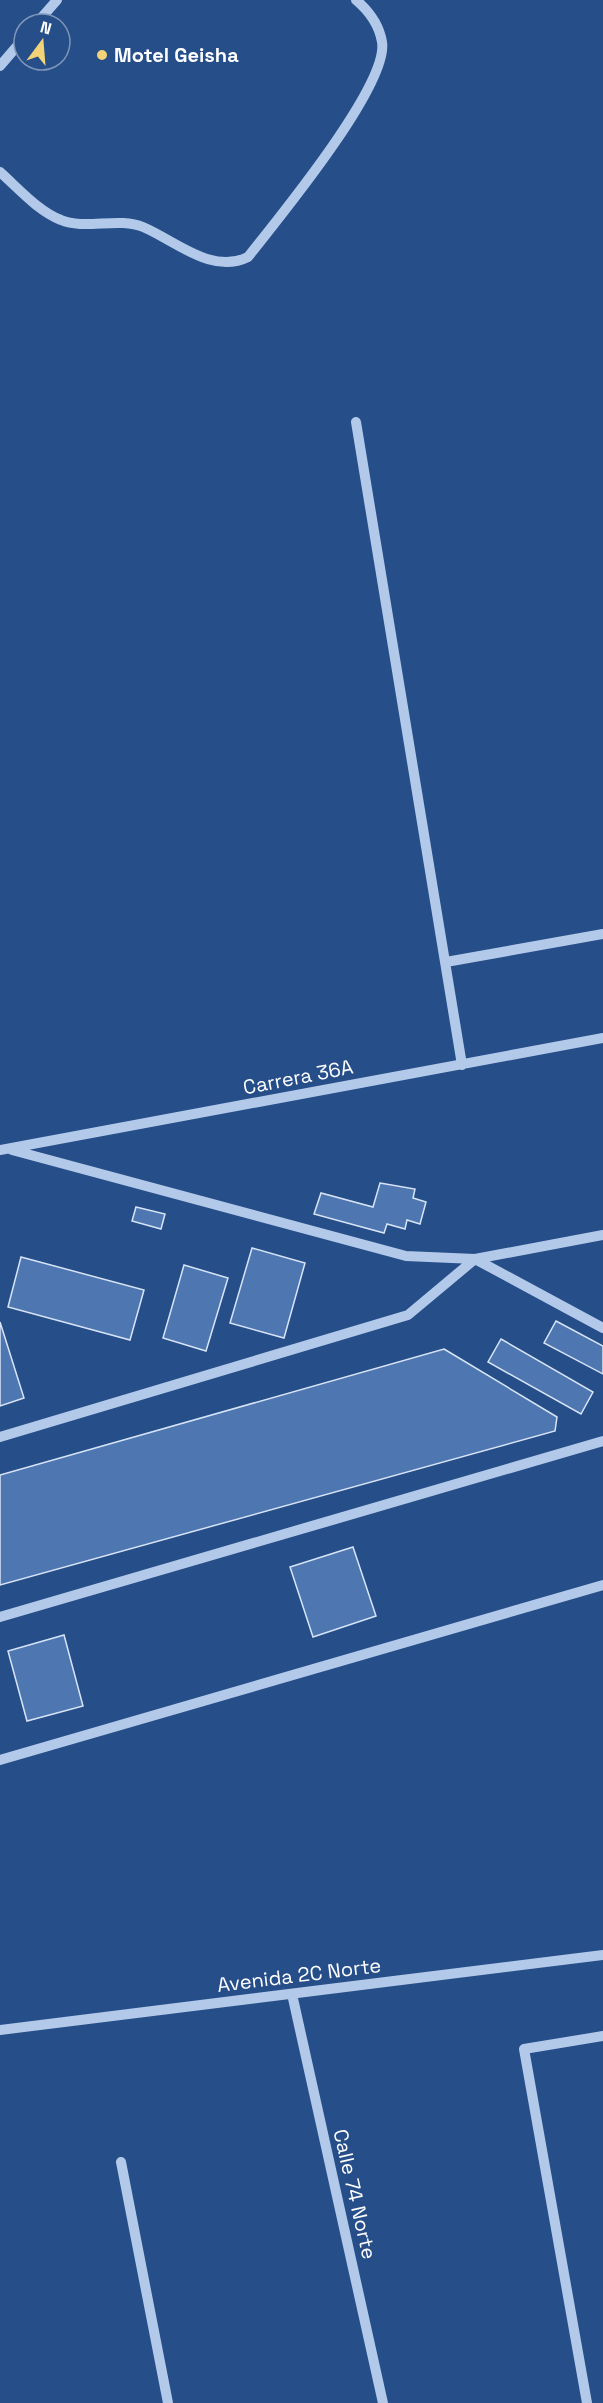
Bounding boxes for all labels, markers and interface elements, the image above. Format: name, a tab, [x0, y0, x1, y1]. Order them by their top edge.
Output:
north arrow	[12, 12, 72, 72]
text: N	[38, 16, 54, 40]
place label: Motel Geisha	[114, 42, 239, 68]
marker: Motel Geisha	[95, 48, 109, 62]
street label: Carrera 36A	[241, 1054, 356, 1100]
street label: Avenida 2C Norte	[216, 1952, 382, 1998]
street label: Calle 74 Norte	[327, 2126, 383, 2262]

